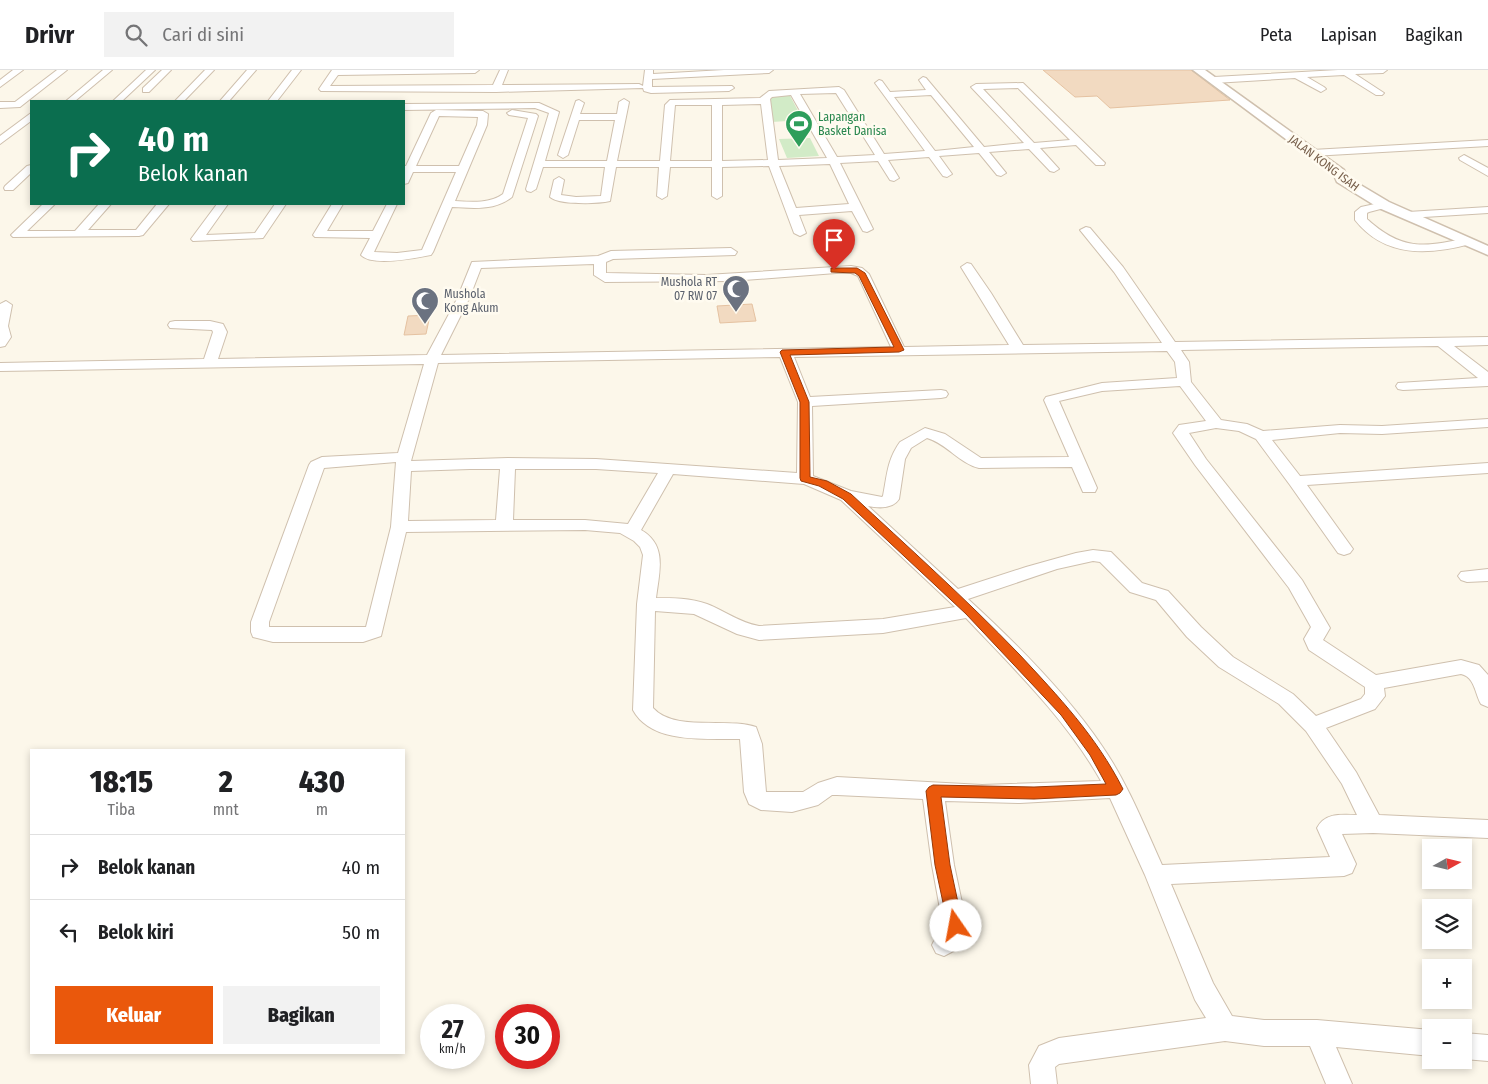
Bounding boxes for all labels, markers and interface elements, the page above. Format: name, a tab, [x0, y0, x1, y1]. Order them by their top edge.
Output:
search box	[104, 12, 454, 57]
text: Drivr	[25, 21, 74, 49]
icon: search	[122, 21, 150, 49]
text: Cari di sini	[162, 23, 244, 46]
text: Peta	[1260, 24, 1292, 46]
text: Lapisan	[1320, 24, 1377, 46]
text: Bagikan	[1405, 24, 1463, 46]
sports icon: Lapangan Basket Danisa	[784, 109, 814, 148]
place label: Lapangan Basket Danisa	[818, 110, 887, 138]
text: 40 m	[138, 118, 209, 160]
icon: right	[55, 120, 120, 185]
street label: JALAN KONG ISAH	[1286, 132, 1362, 194]
text: Belok kanan	[138, 160, 248, 187]
pin	[813, 219, 855, 270]
icon: arrive	[820, 226, 848, 254]
mosque icon: Mushola RT 07 RW 07	[721, 274, 751, 313]
place label: Mushola RT 07 RW 07	[661, 275, 717, 303]
mosque icon: Mushola Kong Akum	[410, 286, 440, 325]
place label: Mushola Kong Akum	[444, 287, 499, 315]
text: 18:15	[90, 764, 153, 800]
text: 2	[219, 764, 233, 800]
text: 430	[299, 764, 345, 800]
text: Tiba	[108, 800, 135, 819]
text: mnt	[213, 800, 239, 819]
text: m	[316, 800, 328, 819]
north arrow	[1422, 839, 1472, 889]
map controls	[1422, 839, 1472, 1069]
icon: right	[55, 853, 83, 881]
text: Belok kanan	[98, 856, 195, 879]
text: 40 m	[342, 856, 380, 879]
position arrow	[929, 899, 981, 951]
button: layers	[1422, 899, 1472, 949]
icon: left	[55, 918, 83, 946]
text: Belok kiri	[98, 921, 174, 944]
text: 50 m	[342, 921, 380, 944]
button: +	[1422, 959, 1472, 1009]
button: Keluar	[55, 986, 213, 1044]
button: Bagikan	[223, 986, 380, 1044]
speed limit sign: 30	[495, 1004, 560, 1069]
text: 27	[441, 1015, 464, 1045]
button: −	[1422, 1019, 1472, 1069]
text: km/h	[439, 1042, 466, 1056]

